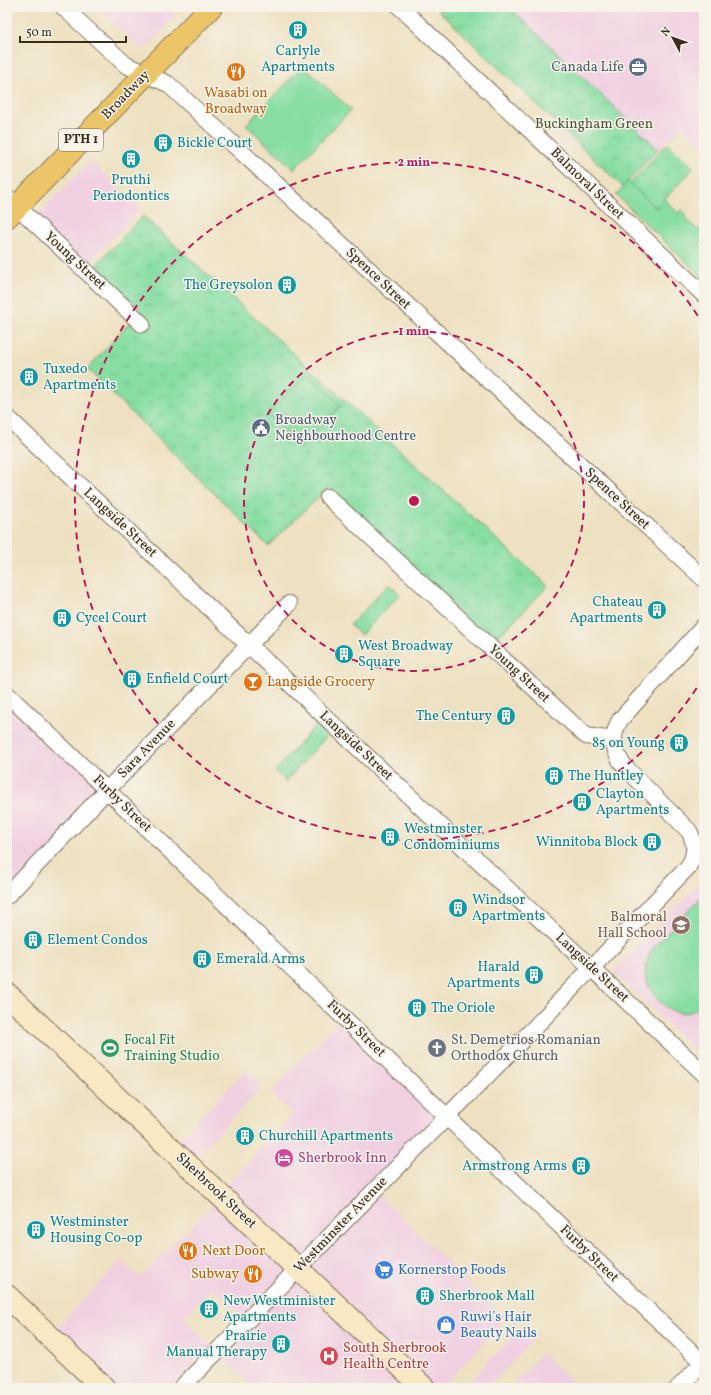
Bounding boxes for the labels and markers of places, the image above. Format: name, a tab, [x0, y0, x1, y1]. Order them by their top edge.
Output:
building icon: Carlyle Apartments	[287, 19, 309, 41]
place label: Carlyle Apartments	[261, 42, 335, 77]
office icon: Canada Life	[627, 56, 649, 78]
place label: Canada Life	[551, 58, 624, 77]
restaurant icon: Wasabi on Broadway	[225, 61, 247, 83]
place label: Wasabi on Broadway	[204, 84, 268, 119]
building icon: Bickle Court	[152, 132, 174, 154]
place label: Bickle Court	[177, 134, 252, 153]
building icon: Pruthi Periodontics	[120, 148, 142, 170]
place label: Pruthi Periodontics	[92, 171, 170, 206]
building icon: The Greysolon	[276, 274, 298, 296]
place label: The Greysolon	[184, 276, 273, 295]
place label: Tuxedo Apartments	[43, 360, 116, 395]
building icon: Tuxedo Apartments	[18, 366, 40, 388]
place label: Broadway Neighbourhood Centre	[275, 411, 416, 446]
public building icon: Broadway Neighbourhood Centre	[250, 417, 272, 439]
centre of rings	[407, 494, 421, 508]
place label: Chateau Apartments	[570, 593, 643, 628]
building icon: Chateau Apartments	[646, 599, 668, 621]
building icon: Cycel Court	[51, 607, 73, 629]
place label: Cycel Court	[76, 609, 147, 628]
place label: West Broadway Square	[358, 637, 454, 672]
building icon: West Broadway Square	[333, 643, 355, 665]
building icon: Enfield Court	[121, 668, 143, 690]
place label: Enfield Court	[146, 670, 228, 689]
bar icon: Langside Grocery	[242, 671, 264, 693]
place label: Langside Grocery	[267, 673, 375, 692]
building icon: The Century	[495, 705, 517, 727]
place label: The Century	[416, 707, 492, 726]
building icon: 85 on Young	[668, 732, 690, 754]
place label: 85 on Young	[592, 734, 665, 753]
building icon: The Huntley	[543, 765, 565, 787]
place label: The Huntley	[568, 767, 644, 786]
place label: Clayton Apartments	[596, 785, 669, 820]
building icon: Clayton Apartments	[571, 791, 593, 813]
place label: Westminster Condominiums	[404, 820, 500, 855]
building icon: Westminster Condominiums	[379, 826, 401, 848]
building icon: Winnitoba Block	[641, 831, 663, 853]
place label: Winnitoba Block	[536, 833, 638, 852]
place label: Windsor Apartments	[472, 891, 545, 926]
building icon: Windsor Apartments	[447, 897, 469, 919]
place label: Balmoral Hall School	[597, 908, 667, 943]
school or university icon: Balmoral Hall School	[670, 914, 692, 936]
building icon: Element Condos	[22, 929, 44, 951]
place label: Element Condos	[47, 931, 148, 950]
building icon: Emerald Arms	[191, 948, 213, 970]
place label: Emerald Arms	[216, 950, 305, 969]
place label: Harald Apartments	[447, 958, 520, 993]
building icon: Harald Apartments	[523, 964, 545, 986]
building icon: The Oriole	[406, 997, 428, 1019]
place label: The Oriole	[431, 999, 495, 1018]
place label: Focal Fit Training Studio	[124, 1031, 220, 1066]
place label: St. Demetrios Romanian Orthodox Church	[451, 1031, 601, 1066]
sports icon: Focal Fit Training Studio	[99, 1037, 121, 1059]
church icon: St. Demetrios Romanian Orthodox Church	[426, 1037, 448, 1059]
building icon: Churchill Apartments	[234, 1125, 256, 1147]
place label: Churchill Apartments	[259, 1127, 393, 1146]
hotel icon: Sherbrook Inn	[273, 1147, 295, 1169]
place label: Sherbrook Inn	[298, 1149, 387, 1168]
building icon: Armstrong Arms	[570, 1155, 592, 1177]
place label: Armstrong Arms	[462, 1157, 567, 1176]
place label: Westminster Housing Co-op	[50, 1213, 142, 1248]
building icon: Westminster Housing Co-op	[25, 1219, 47, 1241]
restaurant icon: Next Door	[177, 1240, 199, 1262]
place label: Next Door	[202, 1242, 265, 1261]
supermarket icon: Kornerstop Foods	[373, 1259, 395, 1281]
place label: Kornerstop Foods	[398, 1261, 506, 1280]
restaurant icon: Subway	[242, 1263, 264, 1285]
place label: Subway	[191, 1265, 239, 1284]
building icon: Sherbrook Mall	[414, 1285, 436, 1307]
place label: Sherbrook Mall	[439, 1287, 535, 1306]
place label: New Westminister Apartments	[223, 1292, 336, 1327]
building icon: New Westminister Apartments	[198, 1298, 220, 1320]
place label: Ruwi's Hair Beauty Nails	[460, 1308, 537, 1343]
shop icon: Ruwi's Hair Beauty Nails	[435, 1314, 457, 1336]
place label: Prairie Manual Therapy	[166, 1327, 267, 1362]
building icon: Prairie Manual Therapy	[270, 1333, 292, 1355]
place label: South Sherbrook Health Centre	[343, 1339, 447, 1374]
hospital icon: South Sherbrook Health Centre	[318, 1345, 340, 1367]

